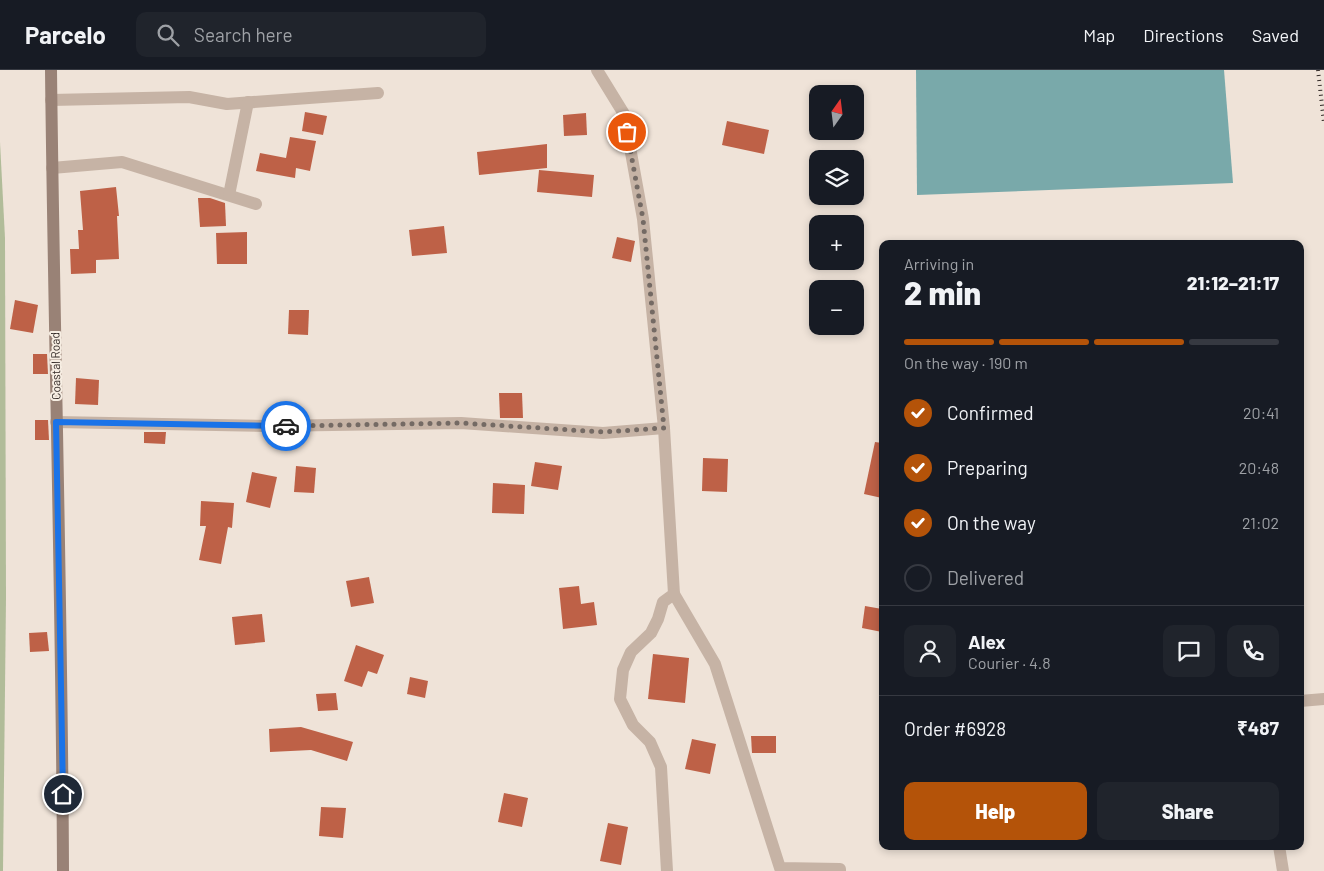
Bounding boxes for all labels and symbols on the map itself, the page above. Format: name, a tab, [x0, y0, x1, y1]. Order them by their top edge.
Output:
north arrow	[809, 85, 864, 140]
pin	[606, 111, 648, 153]
street label: Coastal Road	[47, 332, 63, 400]
courier	[261, 401, 311, 451]
pin	[42, 773, 84, 815]

